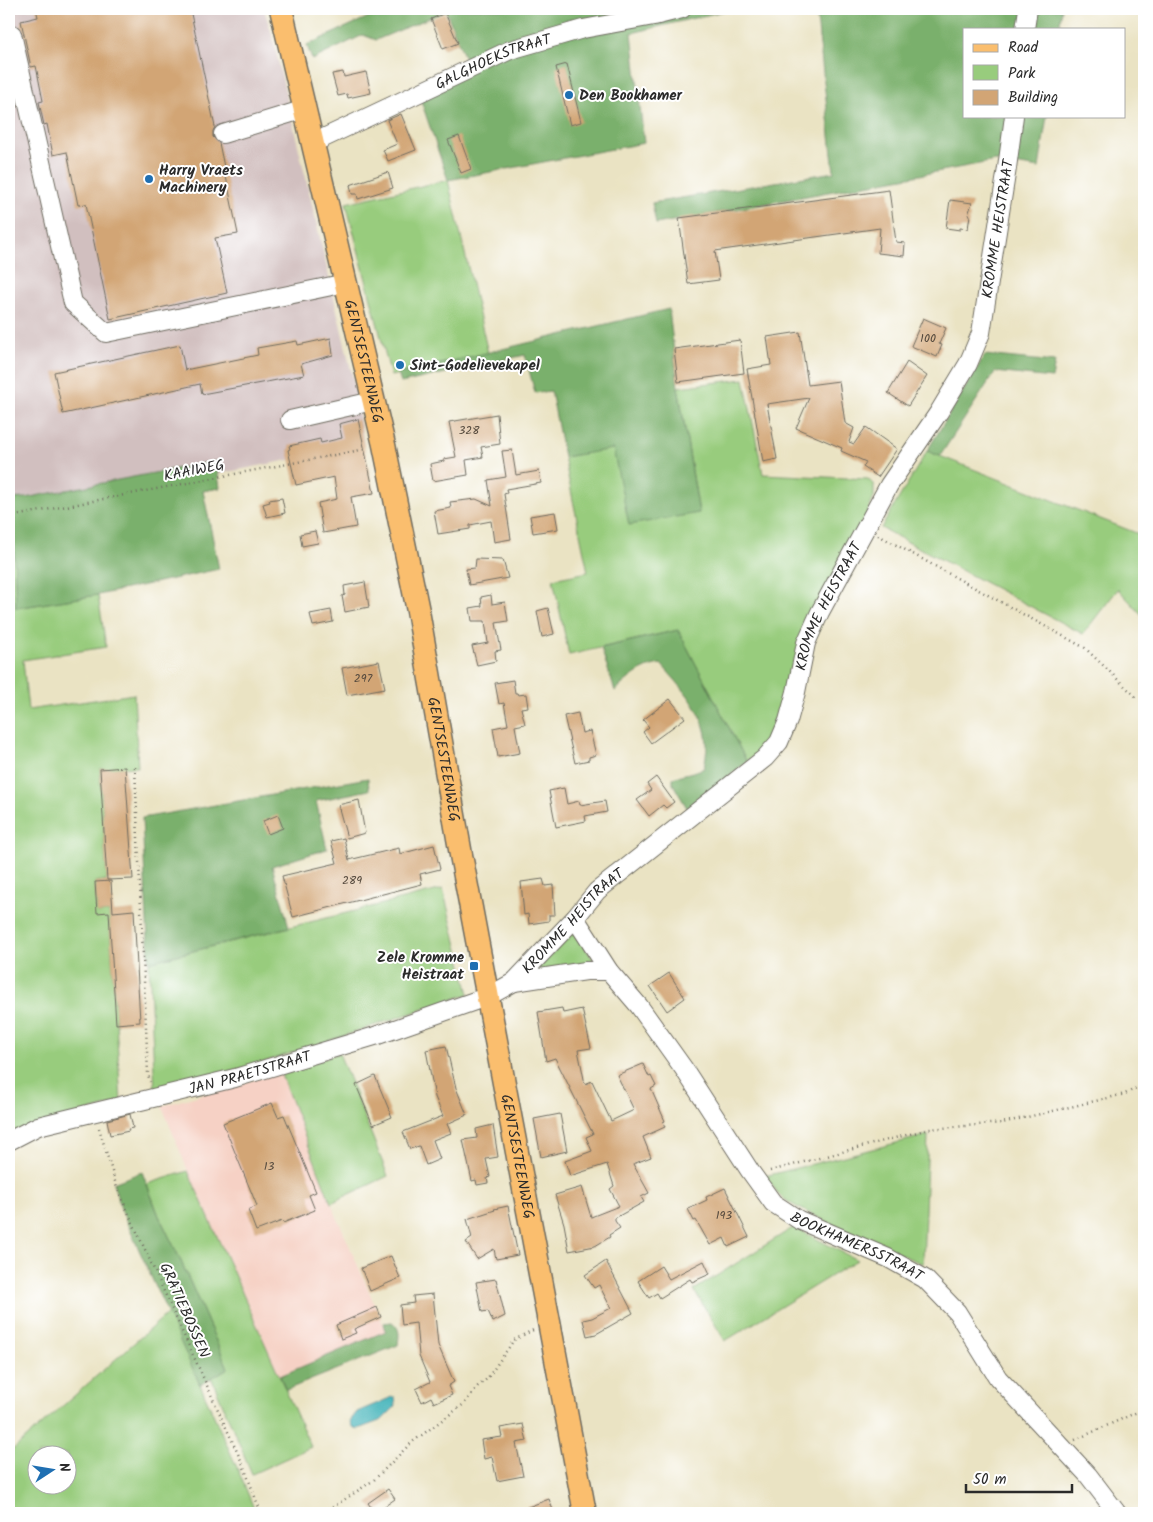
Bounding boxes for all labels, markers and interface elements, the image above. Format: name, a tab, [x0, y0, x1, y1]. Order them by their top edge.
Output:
street label: GALGHOEKSTRAAT	[431, 27, 556, 97]
legend	[963, 28, 1126, 118]
text: Road	[1008, 36, 1039, 60]
text: Park	[1008, 62, 1036, 86]
place label: Den Bookhamer	[579, 84, 683, 108]
text: Building	[1008, 86, 1058, 110]
marker: Den Bookhamer	[563, 89, 575, 101]
street label: KROMME HEISTRAAT	[976, 156, 1021, 300]
place label: Harry Vraets Machinery	[159, 159, 243, 200]
marker: Harry Vraets Machinery	[143, 173, 155, 185]
street label: GENTSESTEENWEG	[337, 297, 389, 426]
house number: 100	[920, 329, 936, 348]
place label: Sint-Godelievekapel	[410, 354, 540, 378]
marker: Sint-Godelievekapel	[394, 359, 406, 371]
house number: 328	[458, 421, 480, 440]
street label: KAAIWEG	[162, 453, 227, 489]
street label: KROMME HEISTRAAT	[790, 536, 870, 673]
house number: 297	[354, 669, 373, 688]
street label: GENTSESTEENWEG	[420, 695, 466, 824]
street label: KROMME HEISTRAAT	[516, 862, 631, 980]
house number: 289	[342, 871, 362, 890]
place label: Zele Kromme Heistraat	[377, 946, 465, 987]
marker: Zele Kromme Heistraat	[468, 960, 480, 972]
street label: JAN PRAETSTRAAT	[186, 1044, 316, 1102]
street label: GENTSESTEENWEG	[493, 1092, 540, 1221]
house number: 13	[264, 1157, 274, 1176]
house number: 193	[716, 1206, 732, 1225]
street label: BOOKHAMERSSTRAAT	[785, 1206, 929, 1290]
street label: GRATIEBOSSEN	[152, 1259, 216, 1362]
north arrow	[28, 1444, 78, 1494]
text: N	[52, 1461, 75, 1474]
scale bar	[966, 1462, 1072, 1494]
text: 50 m	[973, 1468, 1007, 1492]

